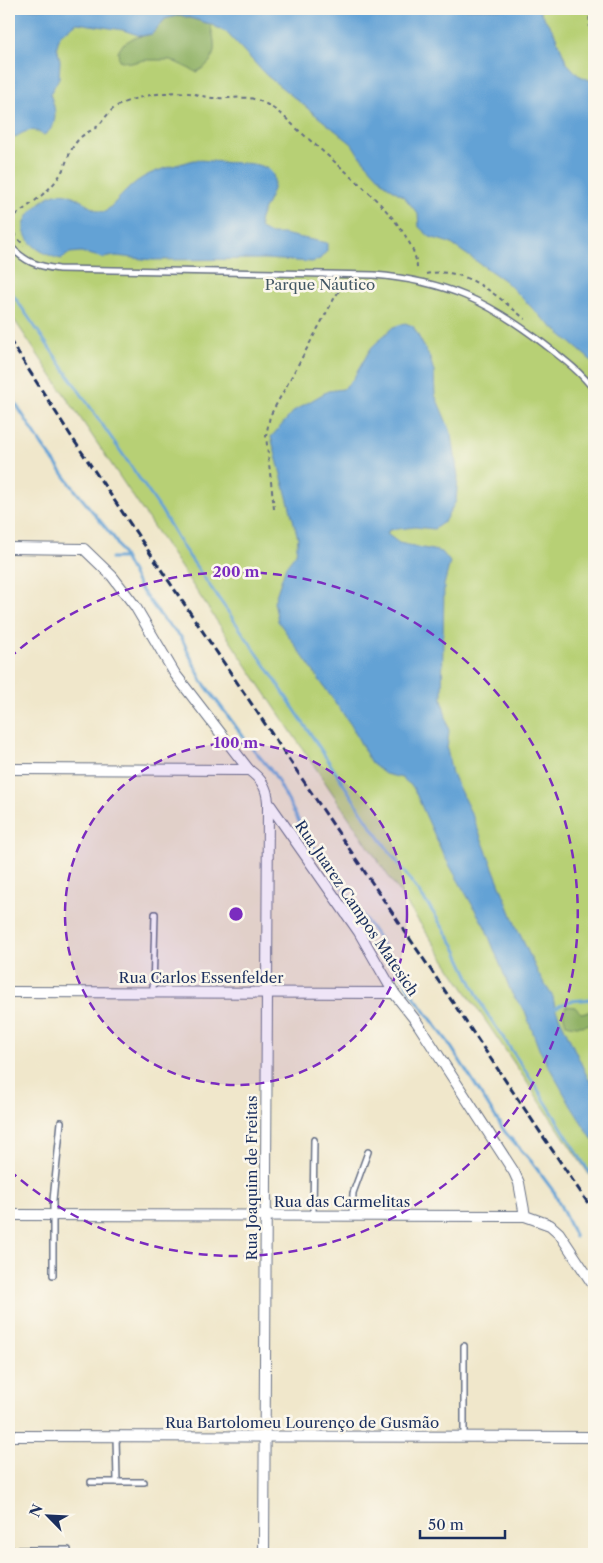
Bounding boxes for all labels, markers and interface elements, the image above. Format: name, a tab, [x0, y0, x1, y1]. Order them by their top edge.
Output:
park label: Parque Náutico	[265, 275, 375, 294]
text: 200 m	[213, 562, 259, 581]
text: 100 m	[214, 733, 258, 752]
street label: Rua Juarez Campos Matesich	[291, 816, 423, 1000]
centre of rings	[227, 905, 245, 923]
street label: Rua Carlos Essenfelder	[119, 968, 284, 987]
street label: Rua Joaquim de Freitas	[242, 1095, 261, 1261]
street label: Rua das Carmelitas	[274, 1192, 410, 1211]
street label: Rua Bartolomeu Lourenço de Gusmão	[165, 1413, 439, 1432]
north arrow	[22, 1490, 72, 1540]
text: N	[25, 1501, 47, 1520]
scale bar	[420, 1508, 506, 1540]
text: 50 m	[428, 1515, 464, 1534]

